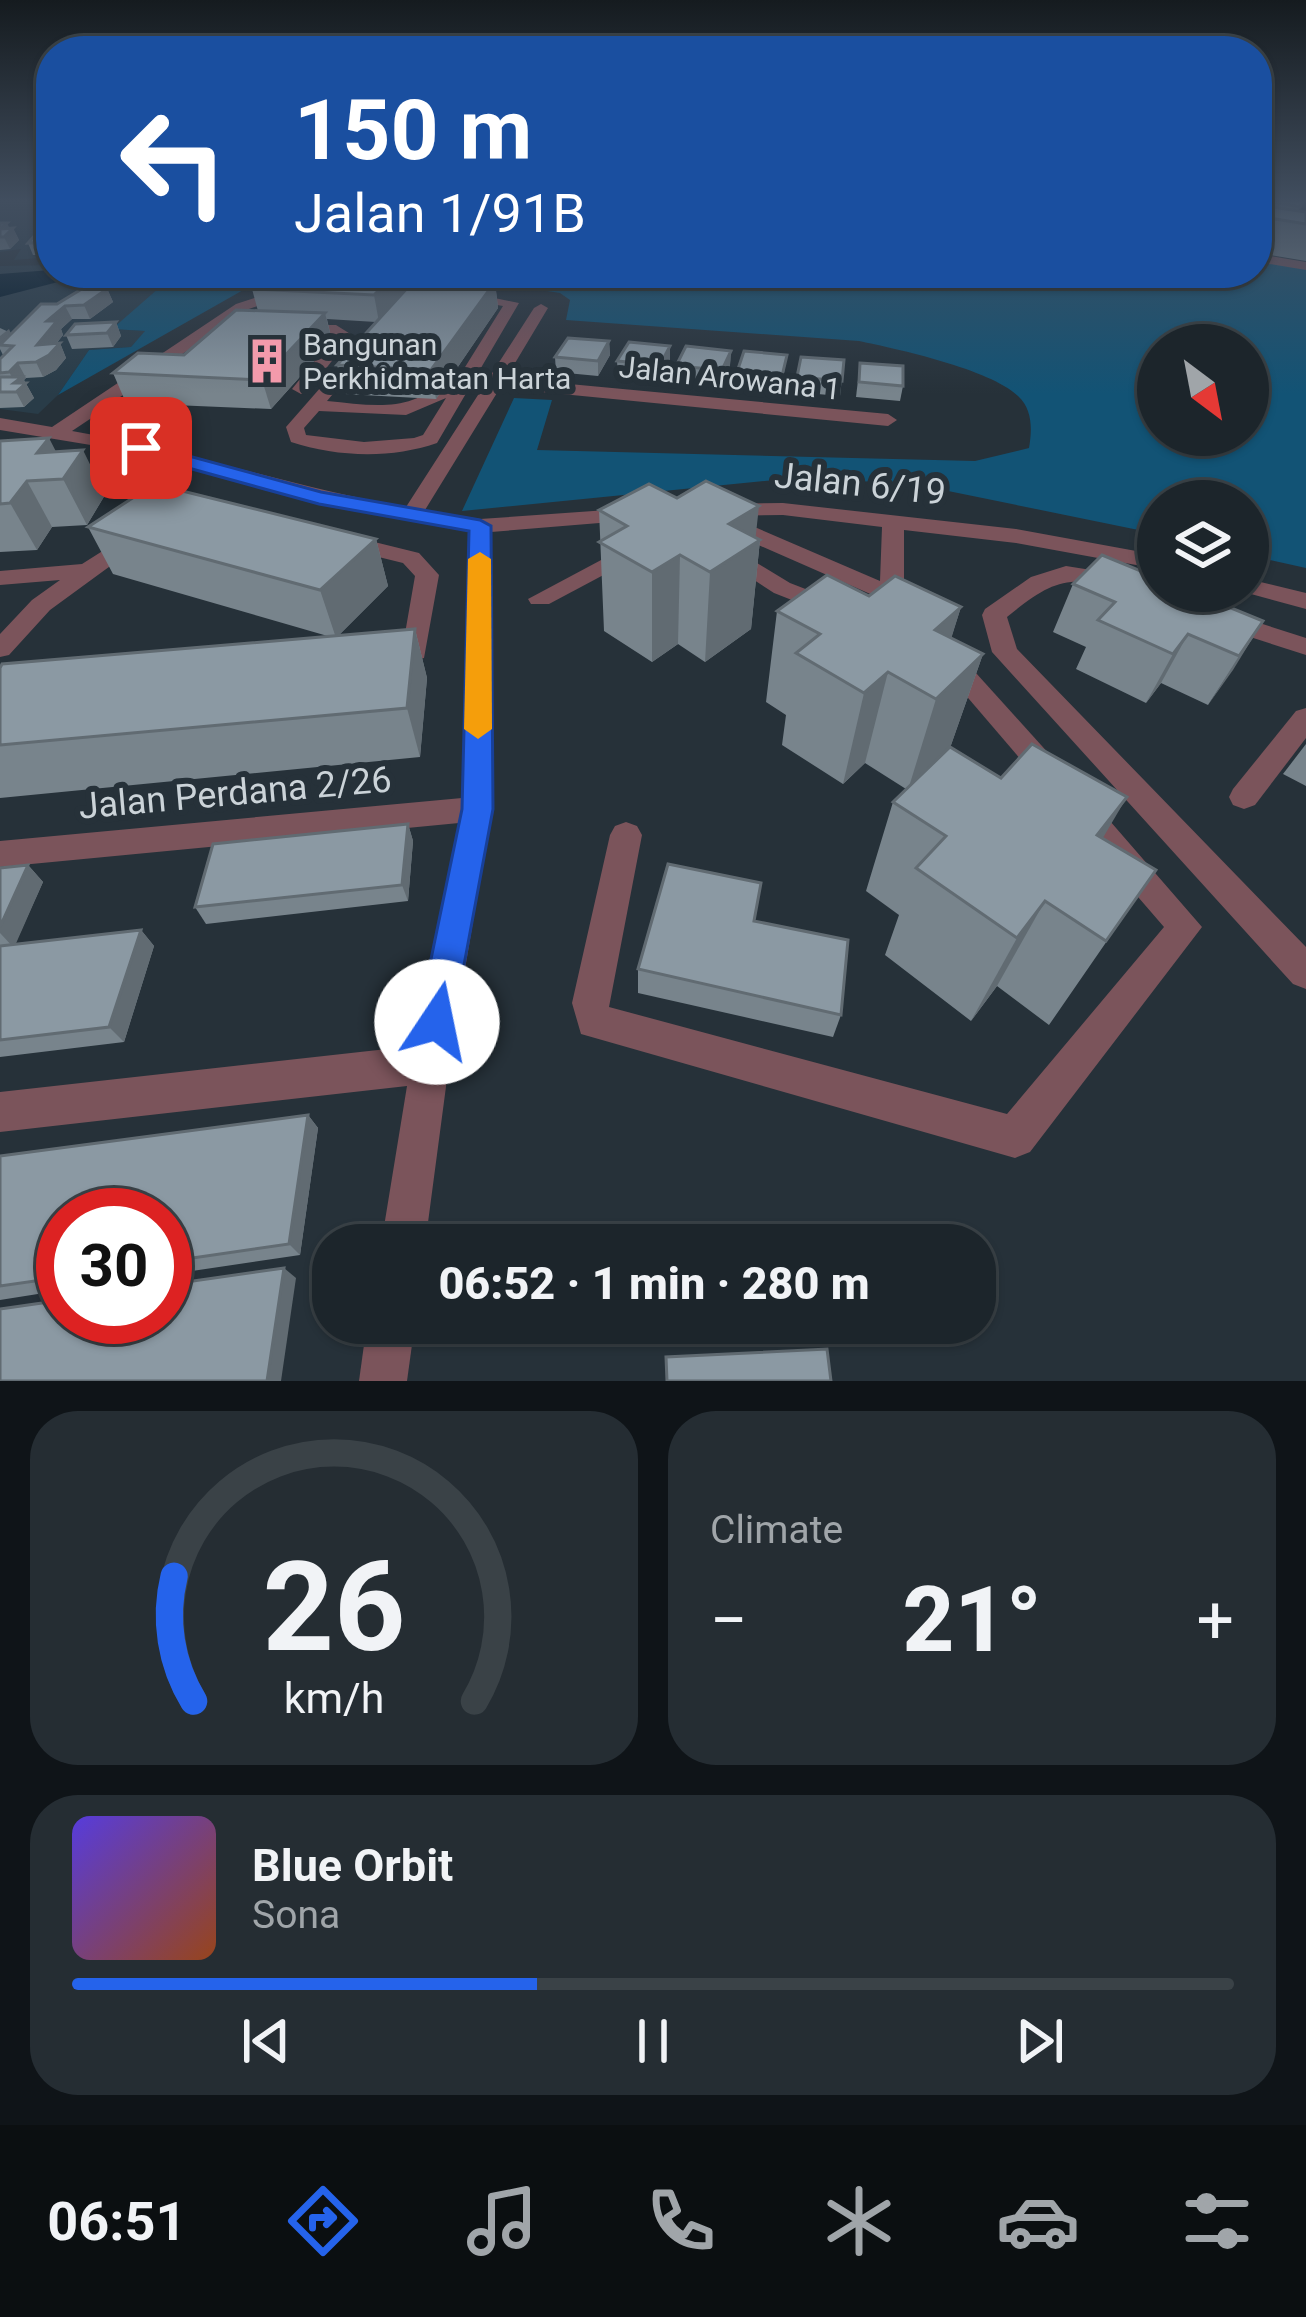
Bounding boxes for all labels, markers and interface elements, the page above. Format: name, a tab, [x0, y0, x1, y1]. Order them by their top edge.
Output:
text: 150 m	[294, 81, 532, 180]
icon: left	[96, 84, 252, 240]
text: Jalan 1/91B	[294, 182, 586, 245]
north arrow	[1137, 324, 1269, 456]
map controls	[1137, 324, 1269, 612]
place label: Bangunan Perkhidmatan Harta	[303, 327, 571, 396]
building icon: Bangunan Perkhidmatan Harta	[242, 336, 292, 386]
street label: Jalan Arowana 1	[617, 349, 843, 407]
pin	[90, 397, 192, 499]
icon: arrive	[108, 415, 174, 481]
street label: Jalan 6/19	[772, 454, 948, 514]
button: layers	[1137, 480, 1269, 612]
street label: Jalan Perdana 2/26	[77, 758, 393, 828]
position arrow	[374, 959, 500, 1085]
speed limit sign: 30	[36, 1188, 192, 1344]
text: 06:52 · 1 min · 280 m	[438, 1257, 870, 1310]
text: Climate	[710, 1507, 843, 1553]
text: 26	[262, 1534, 406, 1680]
text: 21°	[903, 1568, 1042, 1673]
text: −	[710, 1582, 748, 1659]
text: +	[1197, 1582, 1234, 1659]
text: km/h	[284, 1673, 384, 1723]
text: Blue Orbit	[252, 1839, 453, 1892]
text: Sona	[252, 1892, 340, 1938]
icon: previous	[233, 2008, 299, 2074]
icon: pause	[620, 2008, 686, 2074]
icon: next	[1007, 2008, 1073, 2074]
icon: directions	[281, 2179, 365, 2263]
icon: music	[460, 2179, 544, 2263]
icon: phone	[639, 2179, 723, 2263]
icon: climate	[817, 2179, 901, 2263]
icon: car	[996, 2179, 1080, 2263]
icon: filters	[1175, 2179, 1259, 2263]
text: 06:51	[47, 2190, 186, 2253]

